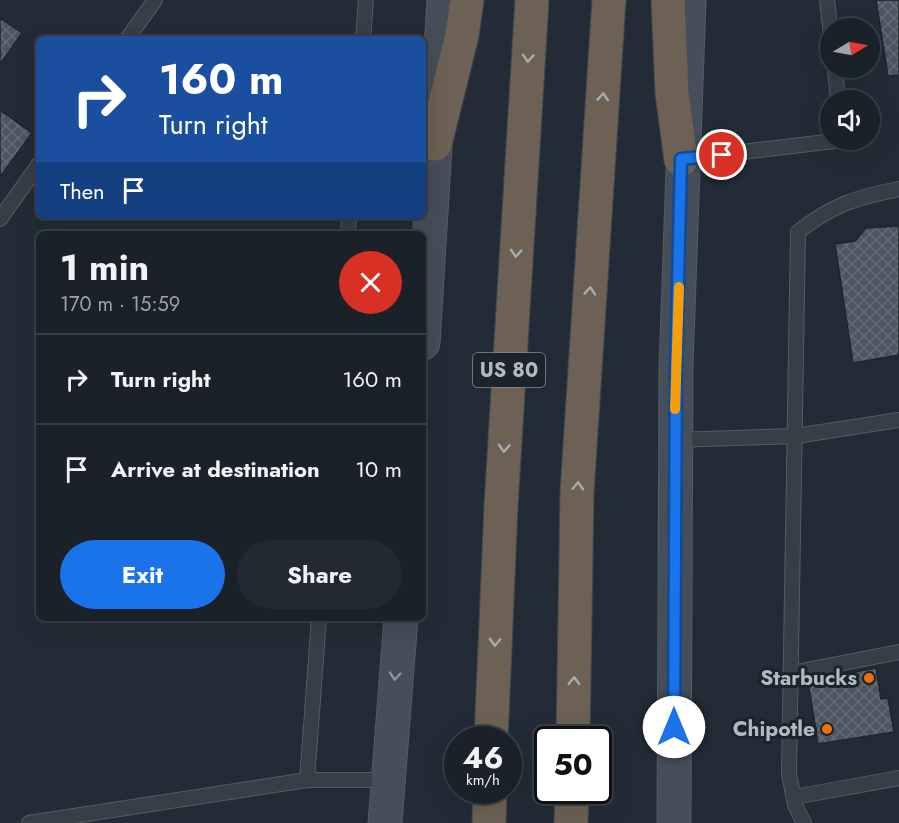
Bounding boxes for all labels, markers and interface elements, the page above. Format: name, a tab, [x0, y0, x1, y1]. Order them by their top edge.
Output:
north arrow	[820, 18, 880, 78]
map controls	[820, 18, 880, 150]
text: 160 m	[159, 49, 283, 110]
one-way arrow	[522, 54, 535, 63]
icon: right	[60, 60, 138, 138]
button: sound	[820, 90, 880, 150]
one-way arrow	[596, 92, 609, 101]
text: Turn right	[159, 105, 267, 144]
pin	[696, 129, 747, 180]
icon: arrive	[705, 138, 738, 171]
icon: arrive	[117, 174, 150, 207]
text: Then	[60, 175, 105, 207]
text: 1 min	[60, 241, 149, 293]
one-way arrow	[510, 248, 523, 258]
button: close	[339, 251, 402, 314]
one-way arrow	[584, 287, 597, 296]
text: 170 m · 15:59	[60, 290, 180, 319]
road number: US 80	[473, 353, 545, 387]
icon: right	[60, 363, 93, 396]
text: Turn right	[111, 363, 211, 395]
text: 160 m	[342, 363, 402, 395]
one-way arrow	[498, 443, 511, 452]
icon: arrive	[60, 453, 93, 486]
text: Arrive at destination	[111, 453, 320, 485]
text: 10 m	[355, 453, 402, 485]
one-way arrow	[571, 482, 584, 491]
button: Exit	[60, 540, 225, 609]
button: Share	[237, 540, 402, 609]
one-way arrow	[488, 638, 501, 647]
place label: Starbucks	[760, 663, 857, 693]
marker: Starbucks	[862, 671, 876, 685]
one-way arrow	[389, 672, 402, 681]
one-way arrow	[568, 677, 580, 686]
position arrow	[642, 695, 706, 759]
place label: Chipotle	[733, 714, 815, 744]
marker: Chipotle	[820, 722, 834, 736]
speed limit sign: 50	[534, 726, 612, 804]
text: 46	[462, 736, 504, 779]
text: km/h	[466, 769, 500, 791]

